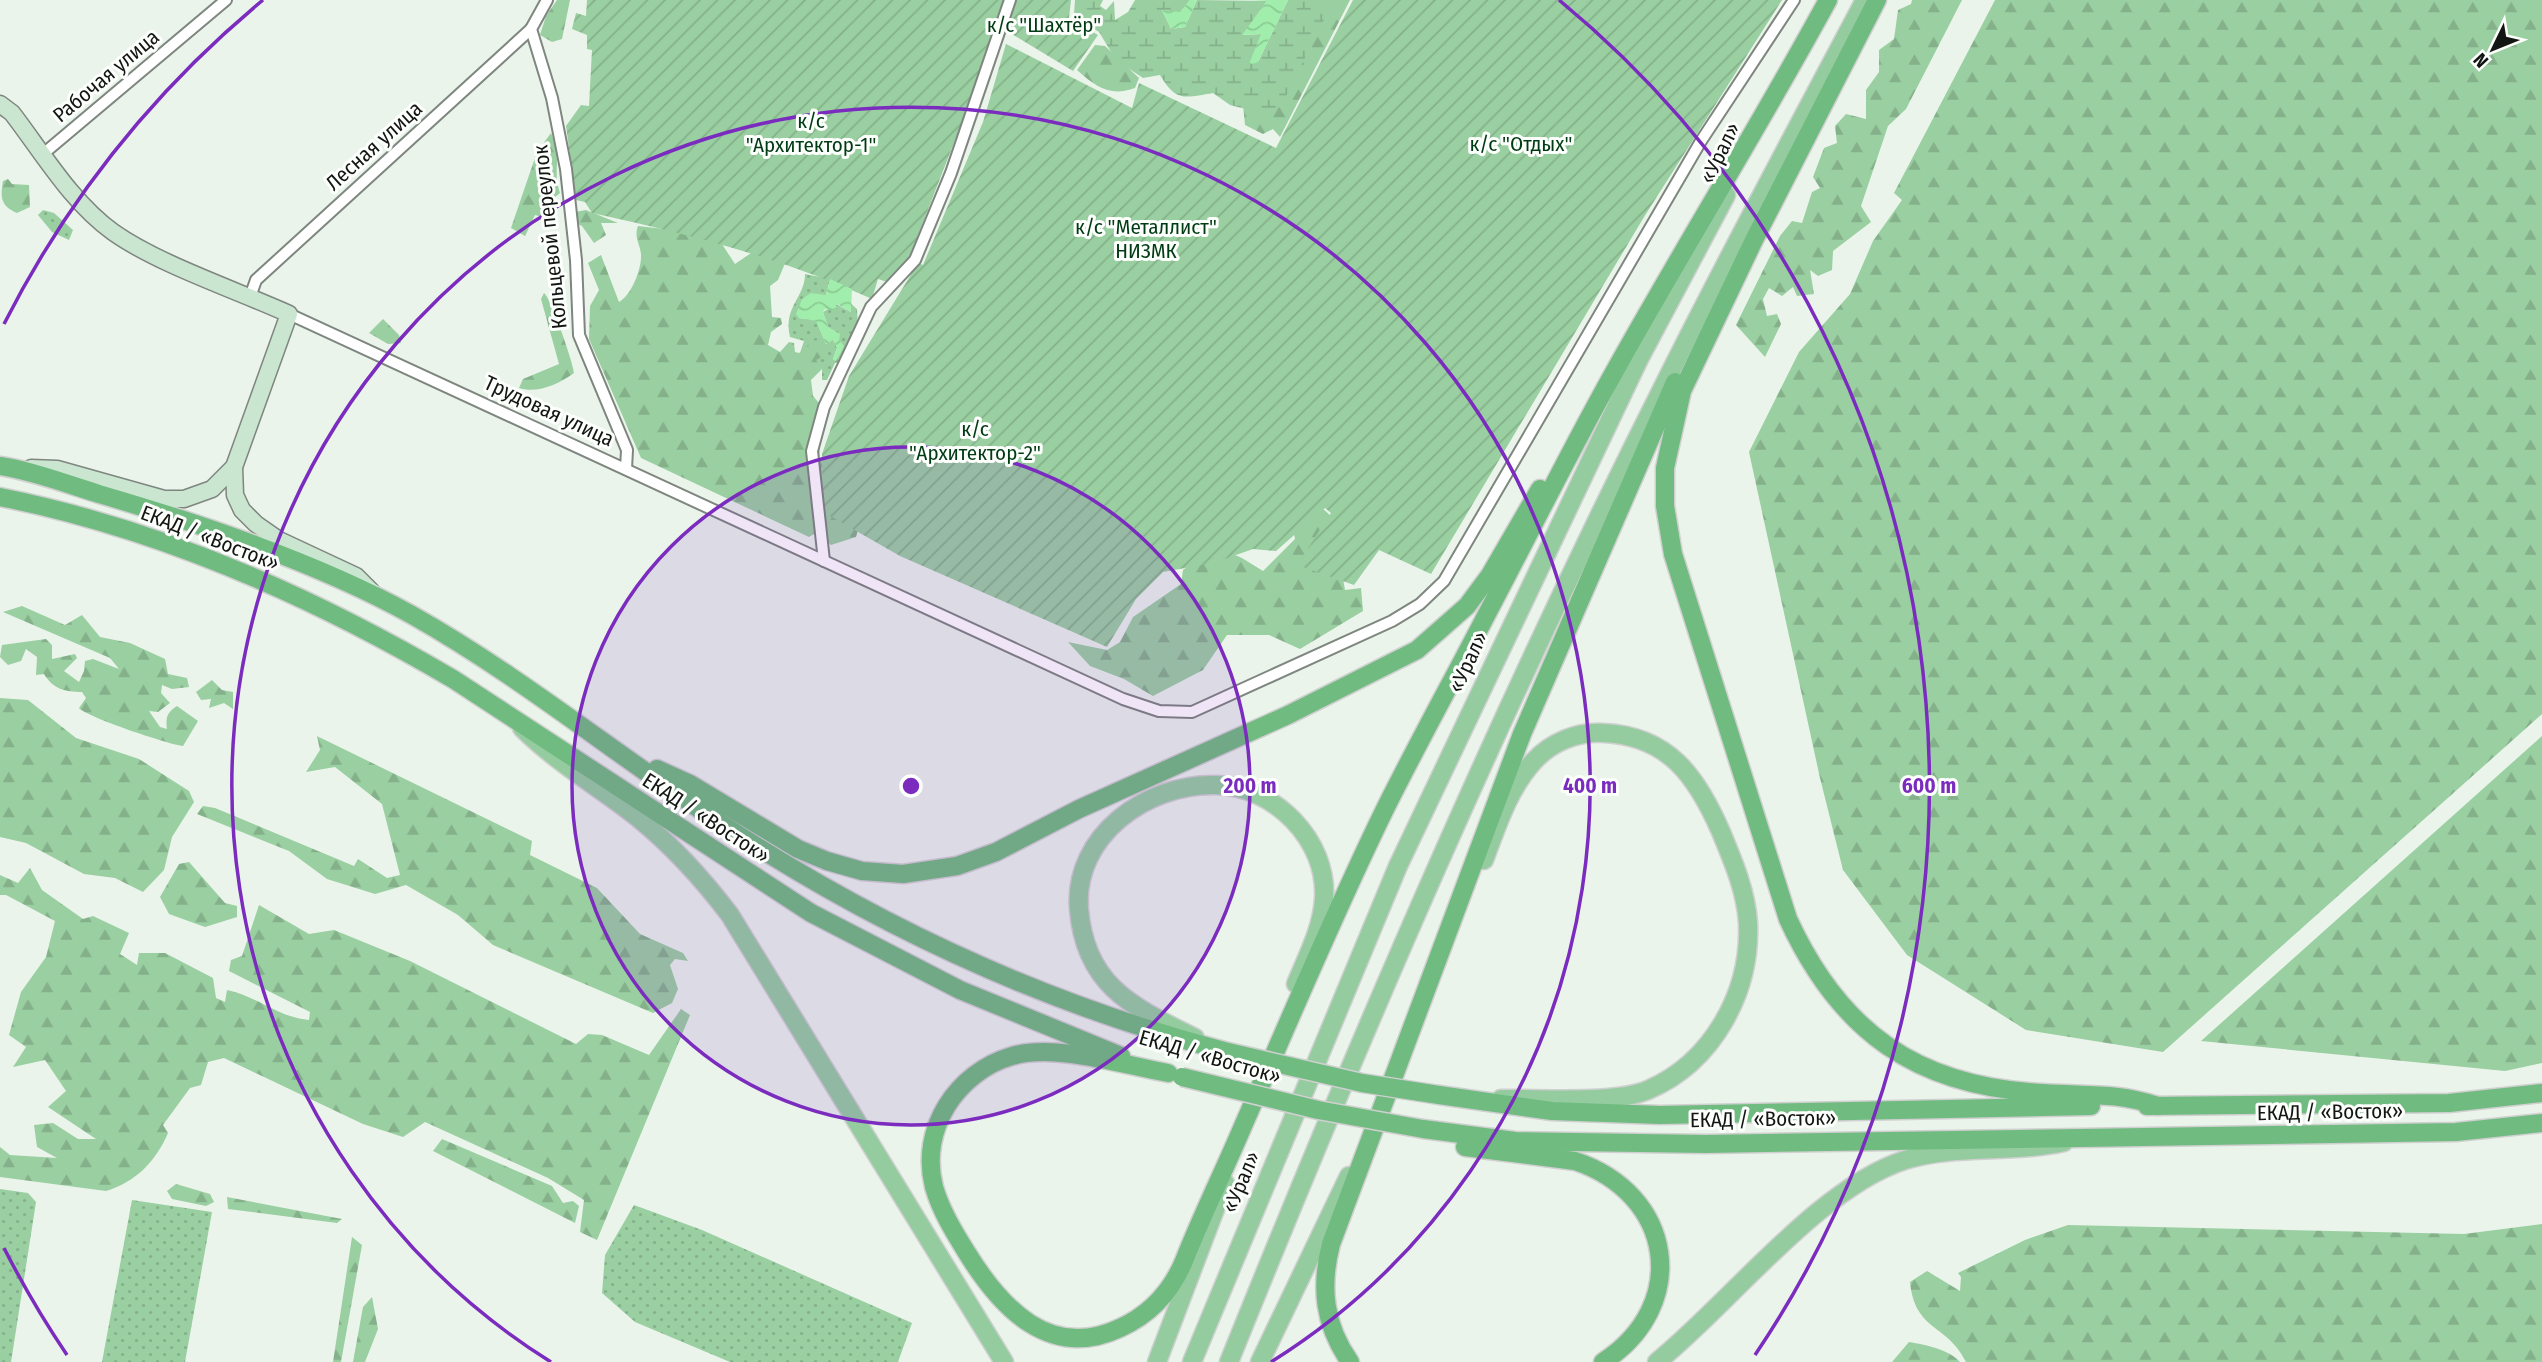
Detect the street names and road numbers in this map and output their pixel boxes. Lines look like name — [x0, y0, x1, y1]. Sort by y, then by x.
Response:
street label: Рабочая улица — [48, 24, 164, 128]
street label: Лесная улица — [320, 96, 428, 196]
street label: «Урал» — [1694, 118, 1746, 188]
street label: Кольцевой переулок — [527, 143, 573, 330]
street label: Трудовая улица — [480, 370, 618, 452]
street label: ЕКАД / «Восток» — [137, 500, 283, 576]
street label: «Урал» — [1443, 627, 1493, 697]
street label: ЕКАД / «Восток» — [638, 767, 774, 869]
street label: ЕКАД / «Восток» — [1136, 1024, 1284, 1090]
street label: ЕКАД / «Восток» — [2257, 1098, 2403, 1126]
street label: ЕКАД / «Восток» — [1690, 1105, 1836, 1133]
street label: «Урал» — [1216, 1147, 1266, 1217]

